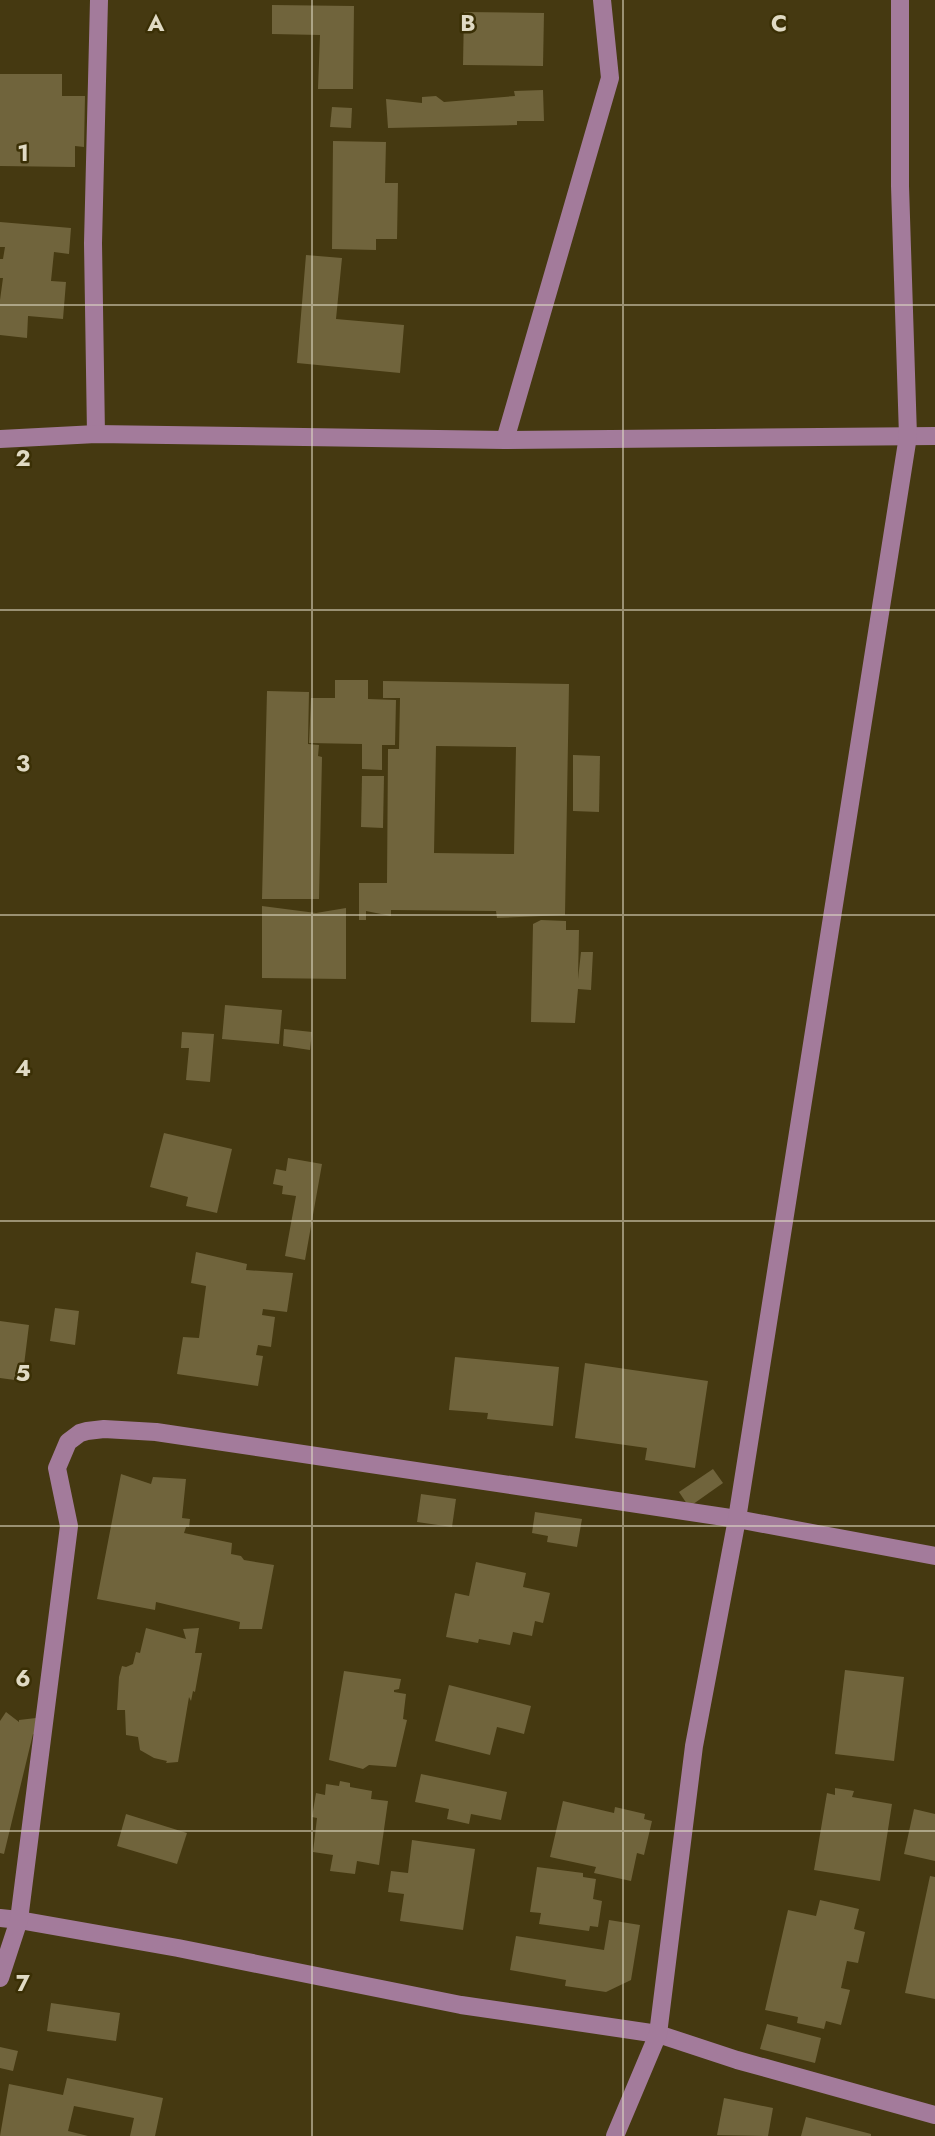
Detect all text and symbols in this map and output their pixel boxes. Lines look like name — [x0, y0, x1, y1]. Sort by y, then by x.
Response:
text: A — [147, 6, 165, 40]
text: B — [460, 6, 476, 40]
text: C — [771, 6, 787, 40]
text: 1 — [17, 136, 29, 170]
text: 2 — [15, 441, 31, 475]
text: 3 — [16, 746, 30, 780]
text: 4 — [15, 1051, 31, 1085]
text: 5 — [16, 1356, 30, 1390]
text: 6 — [15, 1661, 31, 1695]
text: 7 — [16, 1966, 30, 2000]

